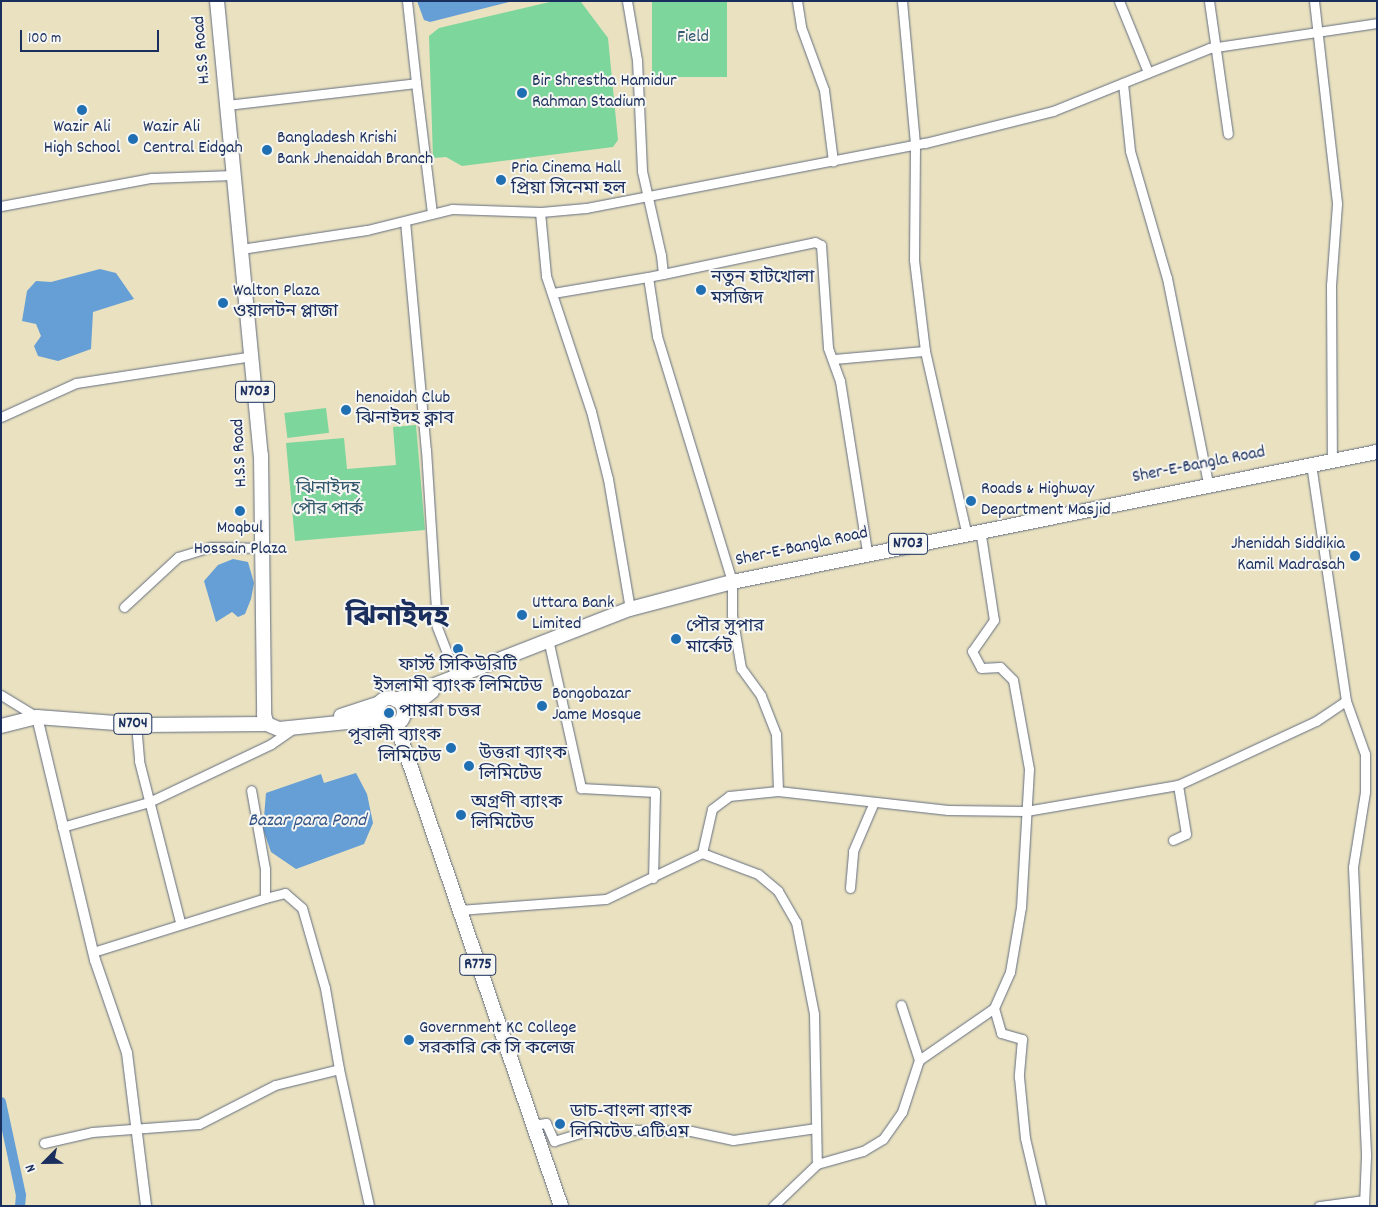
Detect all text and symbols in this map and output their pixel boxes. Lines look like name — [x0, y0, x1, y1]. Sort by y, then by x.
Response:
street label: H.S.S Road — [189, 15, 217, 85]
scale bar — [22, 20, 161, 52]
park label: Field — [677, 27, 709, 49]
text: 100 m — [28, 28, 61, 50]
place label: Bir Shrestha Hamidur Rahman Stadium — [532, 72, 677, 115]
marker: Bir Shrestha Hamidur Rahman Stadium — [516, 87, 528, 99]
marker: Wazir Ali High School — [76, 104, 88, 116]
place label: Wazir Ali High School — [44, 118, 120, 160]
place label: Wazir Ali Central Eidgah — [143, 118, 243, 160]
place label: Bangladesh Krishi Bank Jhenaidah Branch — [277, 129, 433, 172]
marker: Wazir Ali Central Eidgah — [127, 133, 139, 145]
marker: Bangladesh Krishi Bank Jhenaidah Branch — [261, 144, 273, 156]
place label: Pria Cinema Hall প্রিয়া সিনেমা হল — [511, 159, 626, 202]
marker: Pria Cinema Hall প্রিয়া সিনেমা হল — [495, 174, 507, 186]
place label: নতুন হাটখোলা মসজিদ — [711, 269, 814, 312]
place label: Walton Plaza ওয়ালটন প্লাজা — [233, 282, 338, 324]
marker: নতুন হাটখোলা মসজিদ — [695, 284, 707, 296]
marker: Walton Plaza ওয়ালটন প্লাজা — [217, 297, 229, 309]
road number: N703 — [235, 378, 275, 406]
place label: henaidah Club ঝিনাইদহ ক্লাব — [356, 389, 454, 432]
marker: henaidah Club ঝিনাইদহ ক্লাব — [340, 404, 352, 416]
street label: H.S.S Road — [228, 418, 254, 488]
street label: Sher-E-Bangla Road — [1131, 443, 1267, 489]
park label: ঝিনাইদহ পৌর পার্ক — [293, 480, 363, 522]
place label: Roads & Highway Department Masjid — [981, 480, 1111, 522]
marker: Roads & Highway Department Masjid — [965, 495, 977, 507]
marker: Moqbul Hossain Plaza — [234, 505, 246, 517]
place label: Moqbul Hossain Plaza — [194, 519, 286, 562]
street label: Sher-E-Bangla Road — [734, 523, 870, 573]
road number: N703 — [888, 530, 928, 558]
place label: Jhenidah Siddikia Kamil Madrasah — [1231, 535, 1345, 578]
marker: Jhenidah Siddikia Kamil Madrasah — [1349, 550, 1361, 562]
place label: Uttara Bank Limited — [532, 594, 614, 636]
district label: ঝিনাইদহ — [345, 603, 449, 637]
marker: Uttara Bank Limited — [516, 609, 528, 621]
place label: পৌর সুপার মার্কেট — [686, 618, 764, 660]
marker: পৌর সুপার মার্কেট — [670, 633, 682, 645]
marker: ফার্স্ট সিকিউরিটি ইসলামী ব্যাংক লিমিটেড — [452, 643, 464, 655]
place label: ফার্স্ট সিকিউরিটি ইসলামী ব্যাংক লিমিটেড — [374, 657, 542, 700]
place label: Bongobazar Jame Mosque — [552, 685, 641, 728]
marker: Bongobazar Jame Mosque — [536, 700, 548, 712]
place label: পায়রা চত্তর — [399, 702, 481, 724]
marker: পায়রা চত্তর — [383, 707, 395, 719]
road number: N704 — [113, 711, 153, 738]
place label: পূবালী ব্যাংক লিমিটেড — [348, 727, 441, 770]
marker: পূবালী ব্যাংক লিমিটেড — [445, 742, 457, 754]
place label: উত্তরা ব্যাংক লিমিটেড — [479, 745, 567, 788]
marker: উত্তরা ব্যাংক লিমিটেড — [463, 760, 475, 772]
place label: অগ্রণী ব্যাংক লিমিটেড — [471, 794, 562, 836]
marker: অগ্রণী ব্যাংক লিমিটেড — [455, 809, 467, 821]
water label: Bazar para Pond — [248, 811, 366, 833]
road number: R775 — [459, 952, 497, 978]
place label: Government KC College সরকারি কে সি কলেজ — [419, 1019, 576, 1062]
marker: Government KC College সরকারি কে সি কলেজ — [403, 1034, 415, 1046]
place label: ডাচ-বাংলা ব্যাংক লিমিটেড এটিএম — [570, 1103, 692, 1146]
marker: ডাচ-বাংলা ব্যাংক লিমিটেড এটিএম — [554, 1118, 566, 1130]
north arrow — [20, 1137, 70, 1187]
text: N — [21, 1161, 42, 1175]

